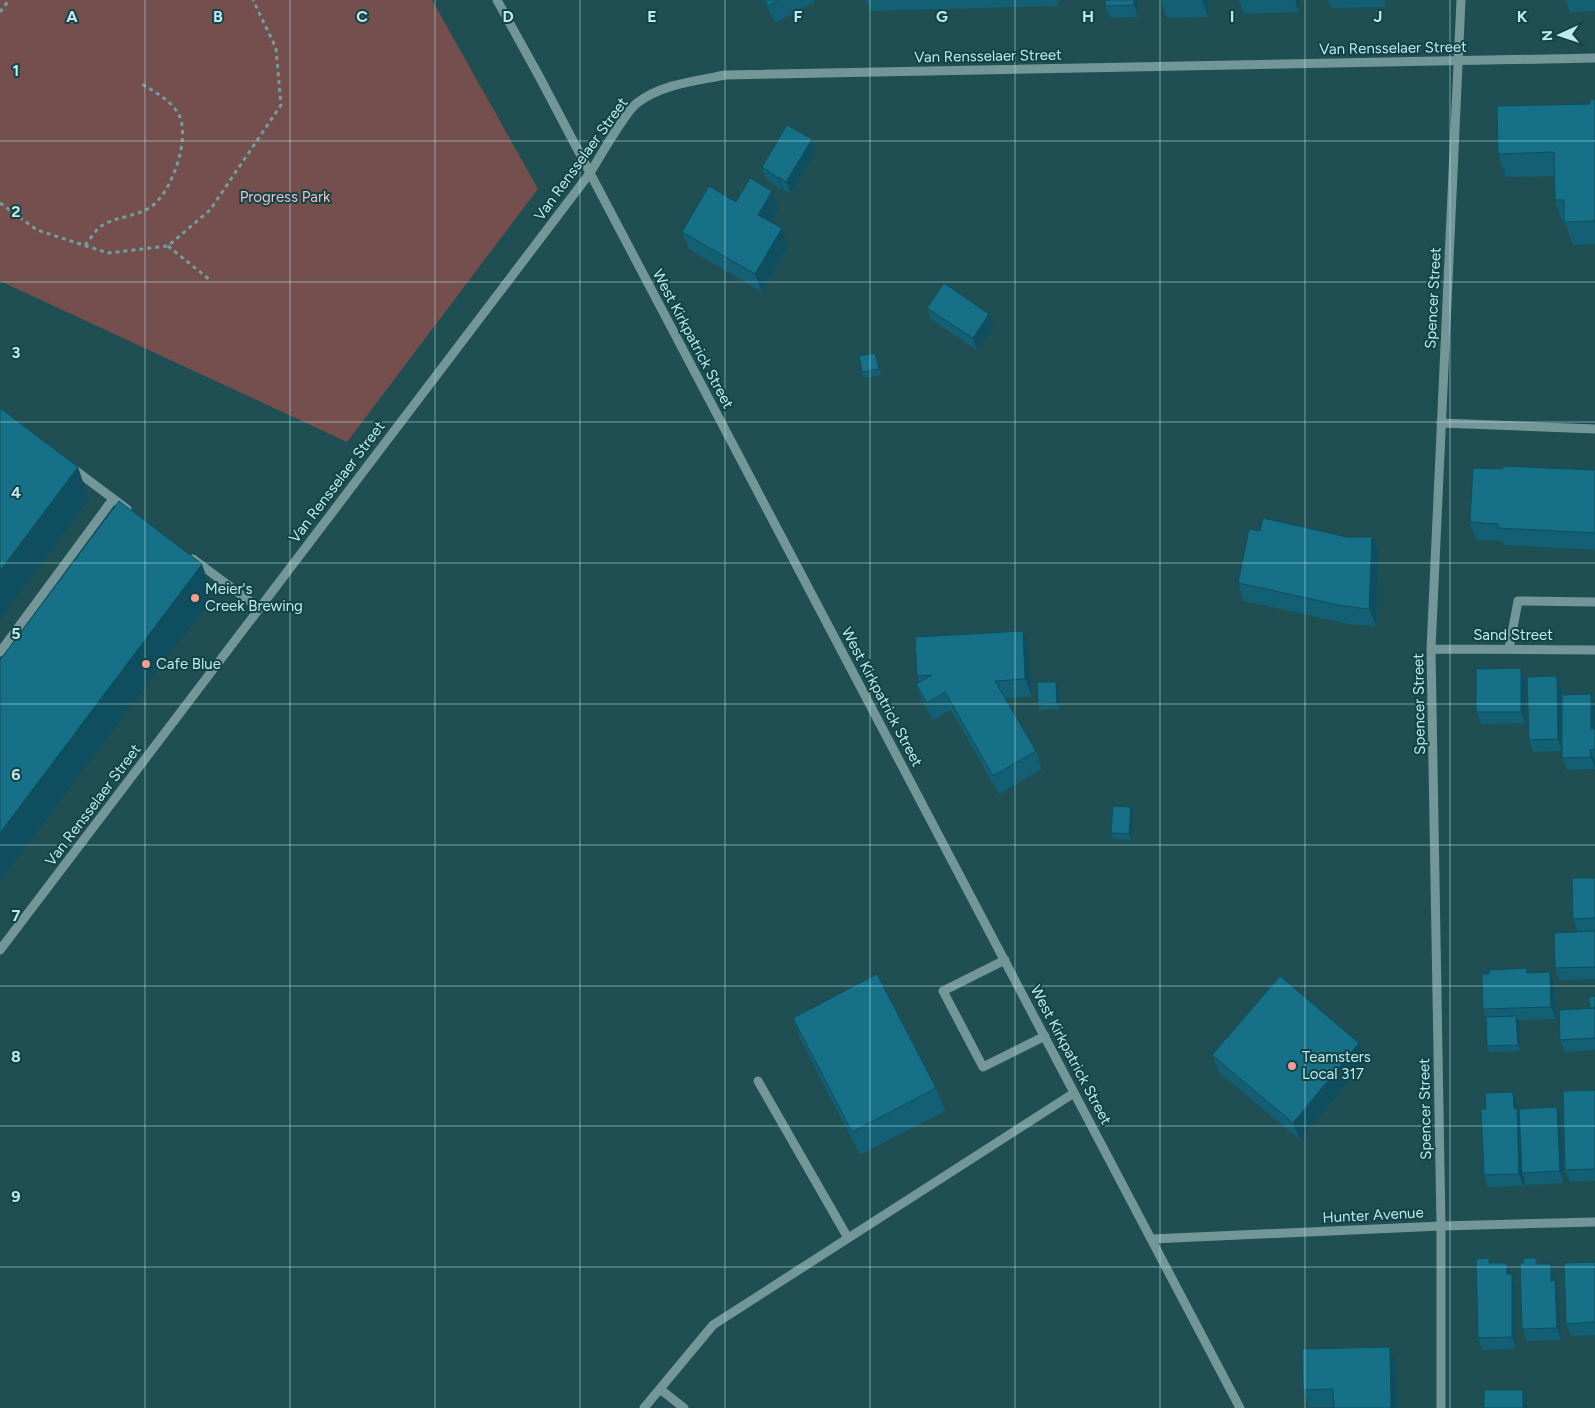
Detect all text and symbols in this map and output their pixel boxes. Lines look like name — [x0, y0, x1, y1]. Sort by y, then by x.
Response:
text: A — [66, 7, 78, 26]
text: B — [213, 7, 223, 26]
text: C — [356, 7, 368, 26]
text: D — [502, 7, 514, 26]
text: E — [647, 7, 657, 26]
text: F — [794, 7, 803, 26]
text: G — [936, 7, 948, 26]
text: H — [1082, 7, 1094, 26]
text: I — [1230, 7, 1234, 26]
text: J — [1374, 7, 1382, 26]
text: K — [1517, 7, 1528, 26]
north arrow — [1535, 10, 1585, 60]
text: N — [1539, 30, 1556, 42]
street label: Van Rensselaer Street — [1319, 38, 1467, 58]
street label: Van Rensselaer Street — [914, 46, 1062, 66]
text: 1 — [13, 61, 19, 80]
street label: Van Rensselaer Street — [530, 94, 632, 224]
park label: Progress Park — [240, 188, 331, 206]
text: 2 — [11, 202, 21, 221]
street label: Spencer Street — [1421, 246, 1445, 349]
street label: West Kirkpatrick Street — [649, 266, 738, 412]
text: 3 — [12, 343, 21, 362]
street label: Van Rensselaer Street — [285, 417, 389, 546]
text: 4 — [11, 483, 21, 502]
place label: Meier's Creek Brewing — [205, 580, 303, 615]
marker: Meier's Creek Brewing — [189, 592, 201, 604]
text: 5 — [11, 624, 21, 643]
street label: West Kirkpatrick Street — [838, 624, 927, 770]
street label: Sand Street — [1473, 626, 1553, 644]
street label: Spencer Street — [1409, 653, 1429, 755]
place label: Cafe Blue — [156, 655, 221, 673]
marker: Cafe Blue — [140, 658, 152, 670]
street label: Van Rensselaer Street — [41, 740, 145, 869]
text: 6 — [11, 765, 21, 784]
text: 7 — [12, 906, 21, 925]
street label: West Kirkpatrick Street — [1027, 982, 1116, 1128]
text: 8 — [11, 1047, 21, 1066]
place label: Teamsters Local 317 — [1302, 1048, 1371, 1083]
street label: Spencer Street — [1415, 1058, 1435, 1160]
marker: Teamsters Local 317 — [1286, 1060, 1298, 1072]
text: 9 — [11, 1187, 21, 1206]
street label: Hunter Avenue — [1322, 1203, 1424, 1227]

